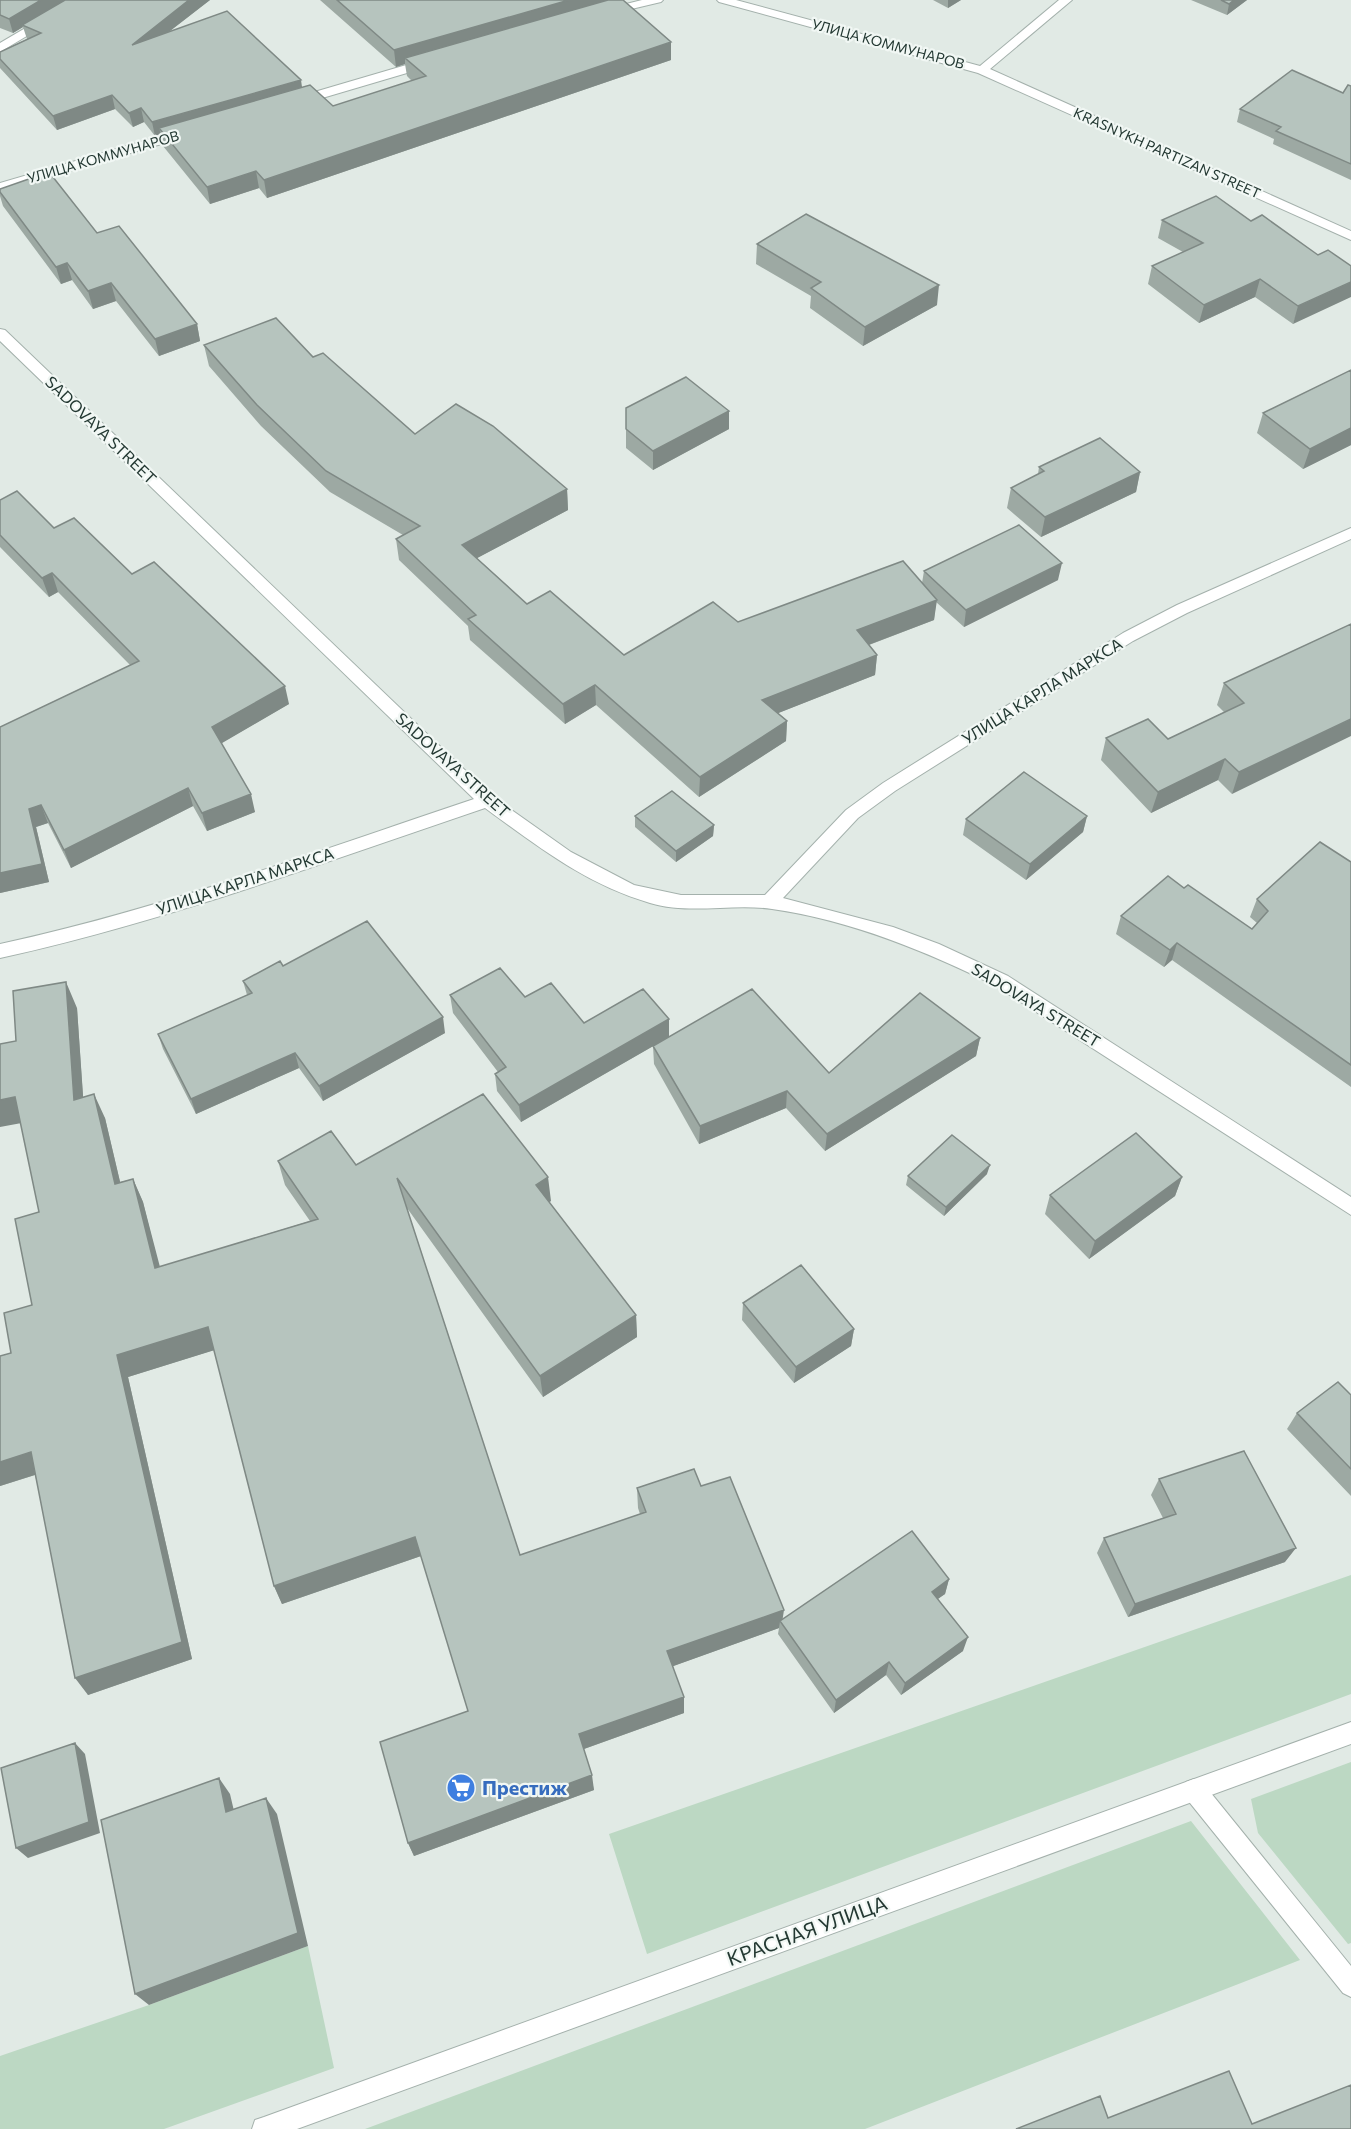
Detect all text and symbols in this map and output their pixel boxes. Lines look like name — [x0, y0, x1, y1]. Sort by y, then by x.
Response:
street label: УЛИЦА КОММУНАРОВ — [810, 15, 966, 72]
street label: KRASNYKH PARTIZAN STREET — [1071, 104, 1263, 202]
street label: УЛИЦА КОММУНАРОВ — [25, 127, 181, 186]
street label: SADOVAYA STREET — [42, 372, 161, 488]
street label: УЛИЦА КАРЛА МАРКСА — [958, 633, 1125, 748]
street label: SADOVAYA STREET — [392, 708, 514, 821]
street label: УЛИЦА КАРЛА МАРКСА — [154, 843, 336, 918]
street label: SADOVAYA STREET — [968, 959, 1104, 1051]
supermarket icon: Престиж — [445, 1772, 477, 1804]
place label: Престиж — [482, 1775, 567, 1799]
street label: КРАСНАЯ УЛИЦА — [723, 1890, 890, 1970]

